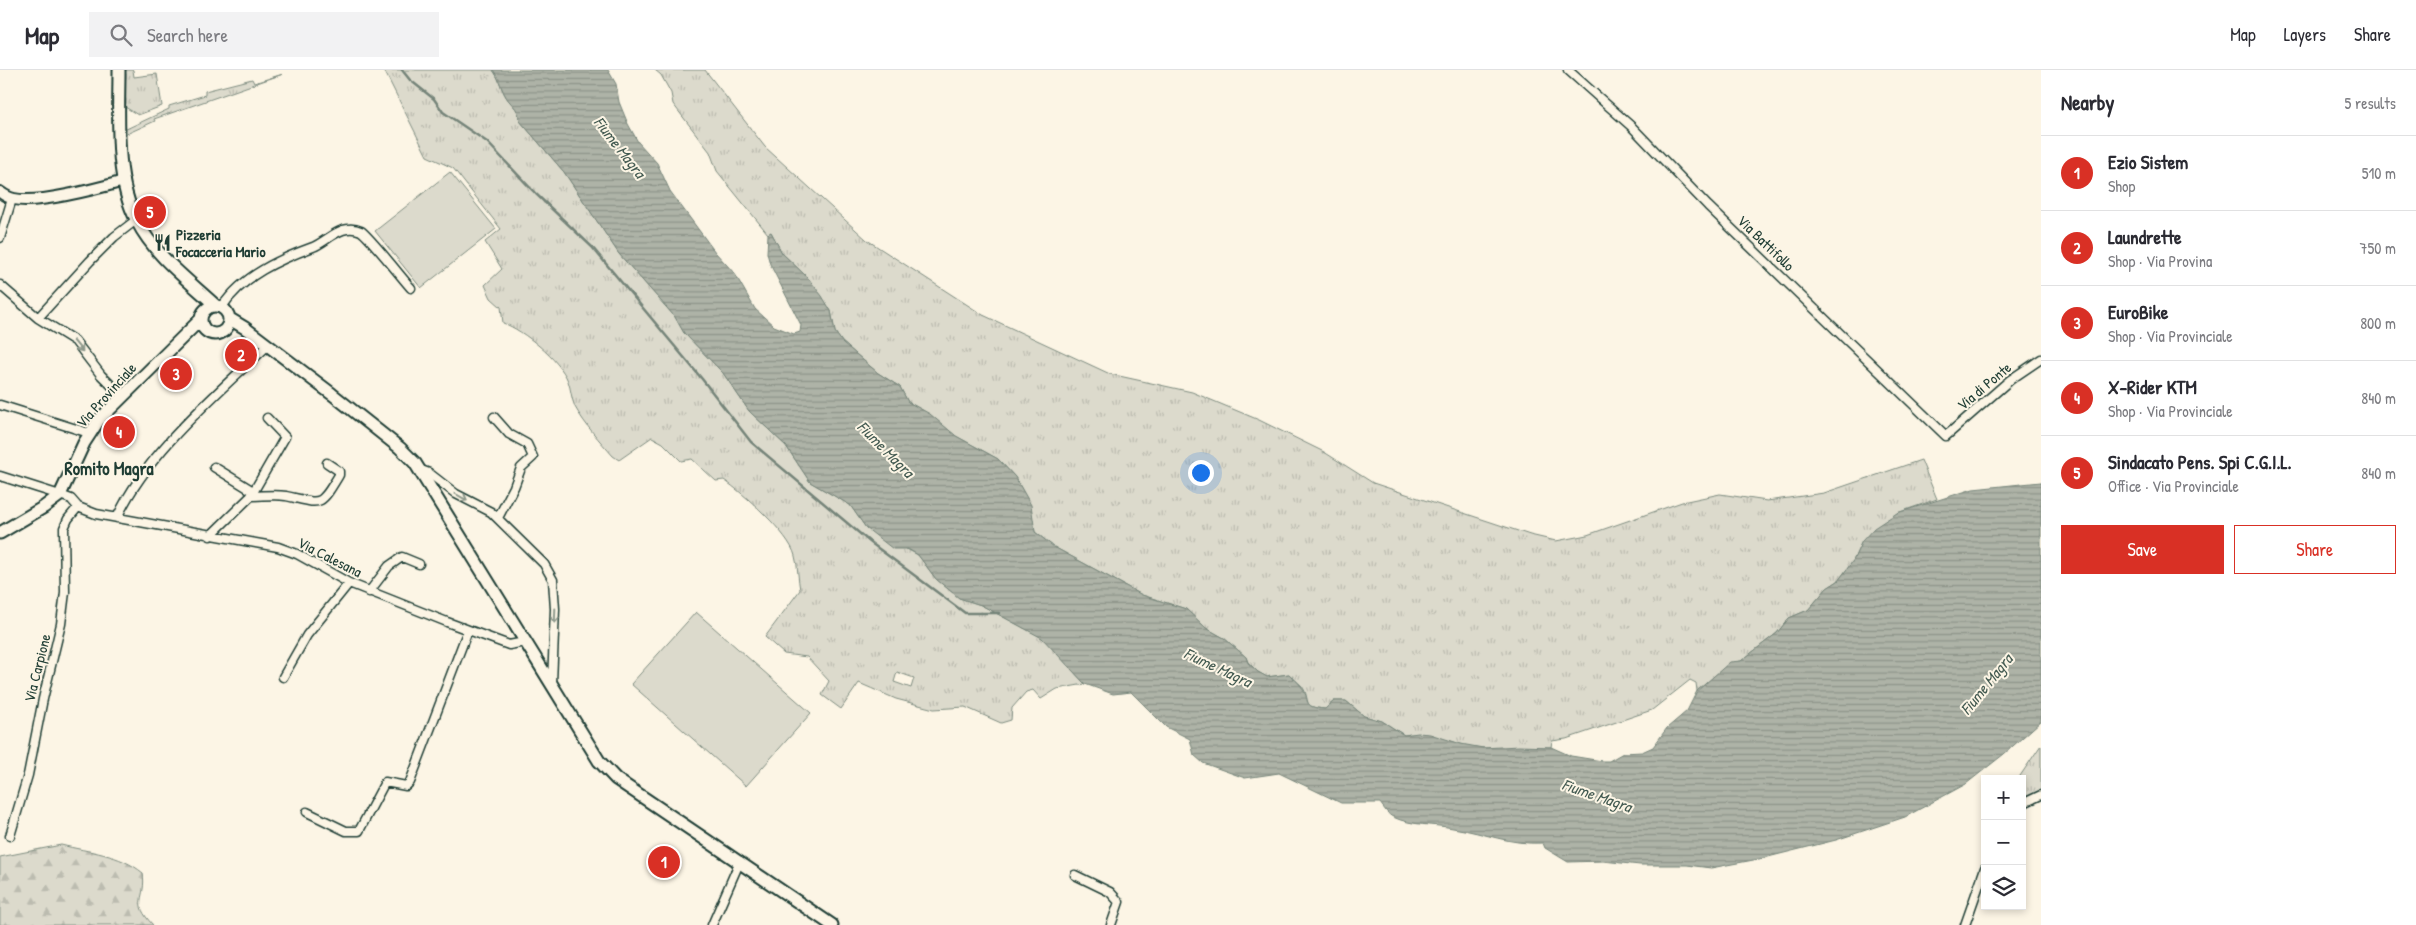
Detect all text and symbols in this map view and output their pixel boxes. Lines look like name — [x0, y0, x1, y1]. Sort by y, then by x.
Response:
search box — [89, 12, 439, 57]
text: Map — [25, 19, 59, 51]
icon: search — [107, 21, 135, 49]
text: Search here — [147, 22, 228, 48]
text: Map — [2230, 22, 2256, 47]
text: Layers — [2284, 22, 2326, 47]
text: Share — [2354, 22, 2391, 47]
text: Nearby — [2061, 88, 2114, 117]
text: 5 results — [2345, 92, 2396, 114]
water label: Fiume Magra — [589, 112, 652, 184]
text: Ezio Sistem — [2108, 149, 2188, 175]
text: 1 — [2074, 162, 2080, 184]
text: 510 m — [2362, 162, 2396, 184]
text: Shop — [2108, 175, 2135, 197]
pin: 5 — [134, 193, 166, 231]
street label: Via Battifollo — [1733, 210, 1799, 276]
place label: Pizzeria Focacceria Mario — [175, 224, 265, 262]
text: Laundrette — [2108, 224, 2182, 250]
restaurant icon: Pizzeria Focacceria Mario — [152, 233, 172, 253]
text: 2 — [2073, 237, 2081, 259]
text: 750 m — [2360, 237, 2396, 259]
text: Shop · Via Provina — [2108, 250, 2212, 272]
text: EuroBike — [2108, 299, 2168, 325]
text: 3 — [2073, 312, 2081, 334]
text: 800 m — [2360, 312, 2396, 334]
text: Shop · Via Provinciale — [2108, 325, 2233, 347]
pin: 2 — [225, 336, 257, 374]
one-way arrow — [73, 339, 84, 352]
pin: 3 — [160, 355, 192, 393]
street label: Via di Ponte — [1952, 357, 2016, 415]
street label: Via Provinciale — [71, 358, 141, 432]
text: X-Rider KTM — [2108, 374, 2197, 400]
text: 4 — [2074, 387, 2080, 409]
text: 840 m — [2361, 387, 2396, 409]
text: Shop · Via Provinciale — [2108, 400, 2233, 422]
pin: 4 — [103, 413, 135, 451]
water label: Fiume Magra — [853, 416, 921, 484]
text: Sindacato Pens. Spi C.G.I.L. — [2108, 449, 2292, 475]
district label: Romito Magra — [64, 456, 154, 482]
your location — [1188, 460, 1214, 486]
text: 5 — [2074, 462, 2080, 484]
text: 840 m — [2361, 462, 2396, 484]
text: Office · Via Provinciale — [2108, 475, 2239, 497]
one-way arrow — [454, 492, 468, 502]
button: Save — [2061, 525, 2224, 574]
button: Share — [2234, 525, 2396, 574]
street label: Via Calesana — [294, 532, 366, 582]
one-way arrow — [550, 608, 560, 624]
street label: Via Carpione — [18, 632, 56, 704]
water label: Fiume Magra — [1181, 642, 1257, 693]
water label: Fiume Magra — [1955, 648, 2018, 719]
water label: Fiume Magra — [1559, 773, 1636, 818]
map controls — [1981, 775, 2026, 910]
button: + — [1981, 775, 2026, 820]
button: − — [1981, 820, 2026, 865]
pin: 1 — [648, 843, 680, 881]
button: layers — [1981, 865, 2026, 910]

